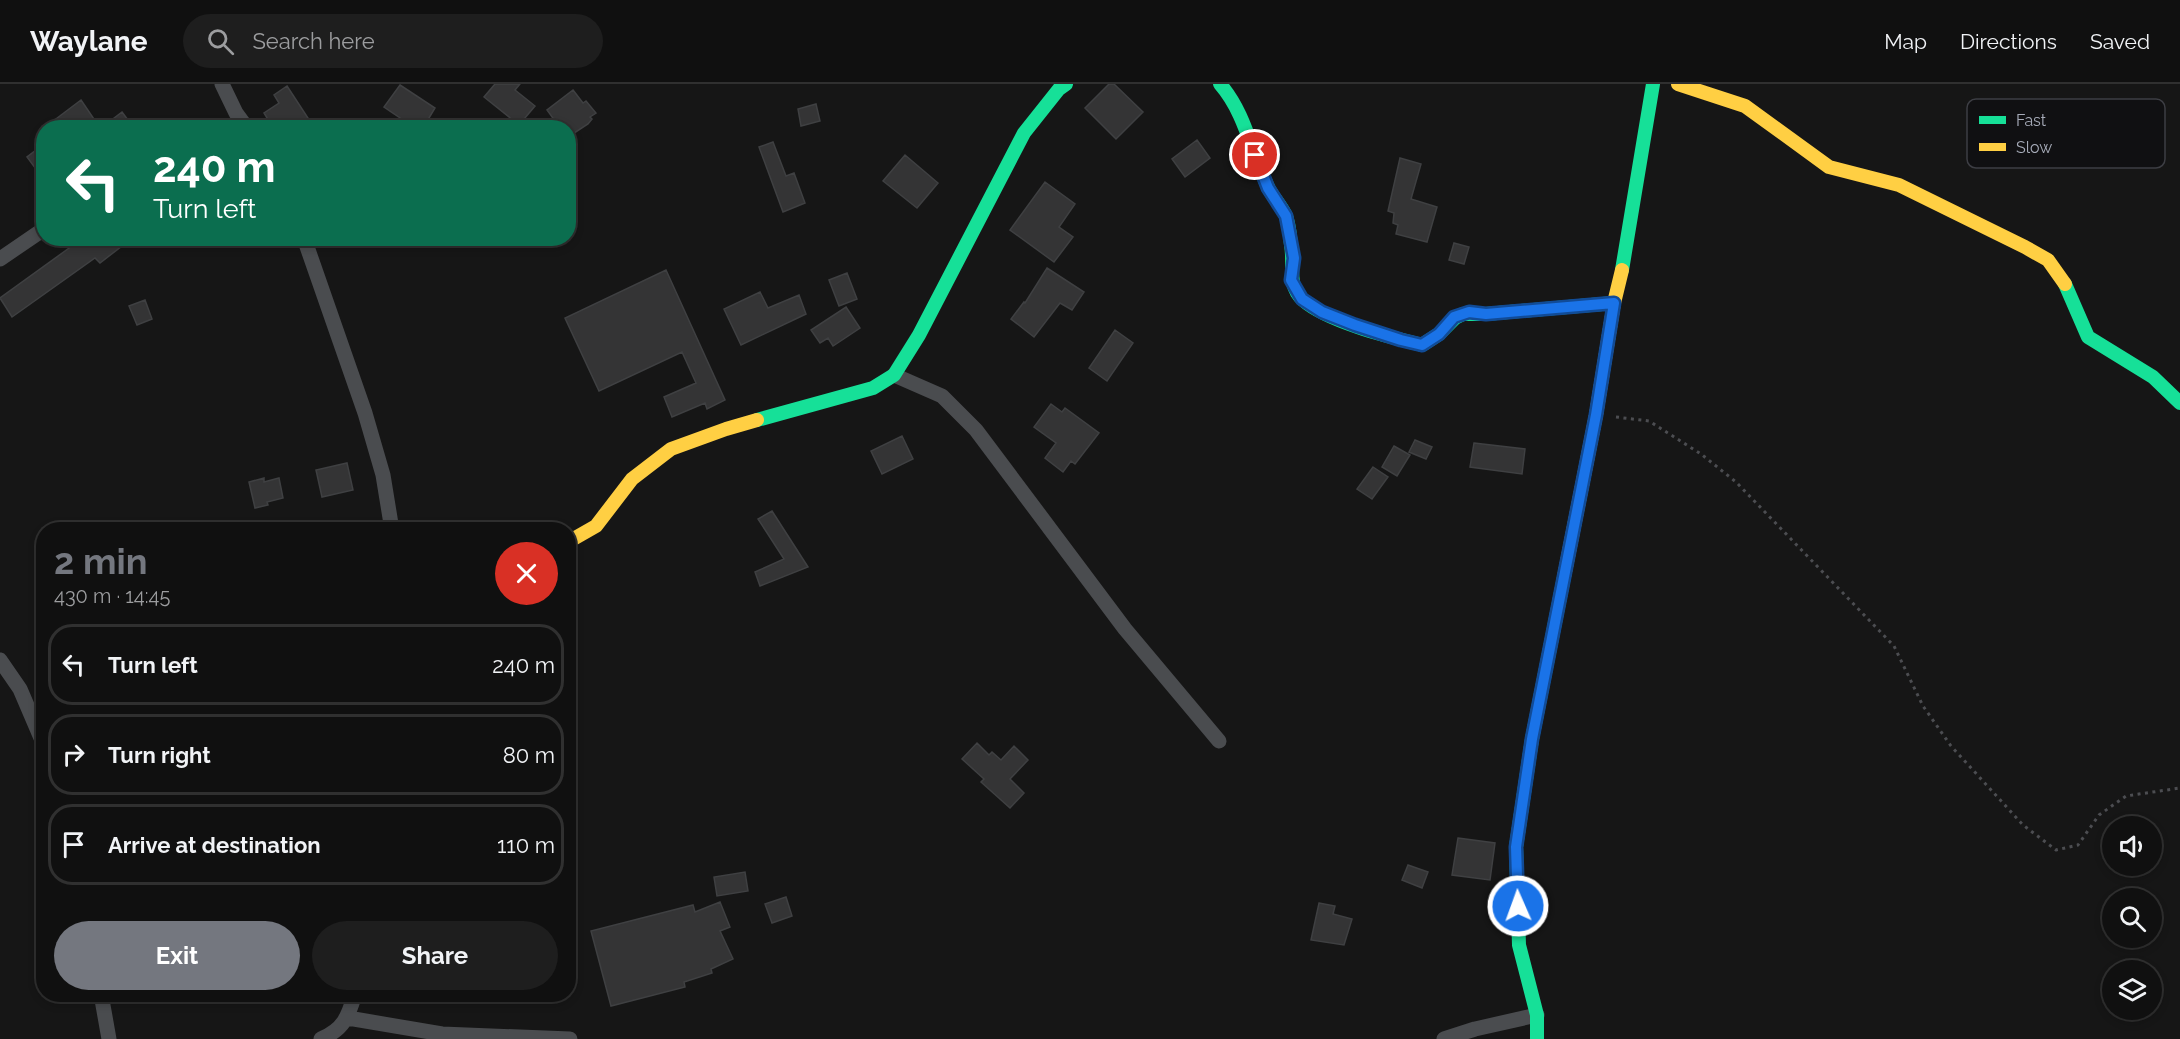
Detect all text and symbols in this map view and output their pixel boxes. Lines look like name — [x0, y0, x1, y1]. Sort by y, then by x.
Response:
search box — [183, 14, 603, 68]
text: Waylane — [30, 25, 147, 58]
icon: search — [204, 25, 237, 58]
text: Search here — [252, 28, 375, 54]
text: Map — [1884, 29, 1927, 54]
text: Directions — [1960, 29, 2057, 54]
text: Saved — [2090, 29, 2150, 54]
legend — [1967, 99, 2165, 168]
text: Fast — [2016, 111, 2047, 130]
pin — [1229, 129, 1280, 180]
icon: arrive — [1238, 138, 1271, 171]
text: Slow — [2016, 138, 2052, 157]
text: 240 m — [153, 143, 276, 192]
icon: left — [54, 144, 132, 222]
text: Turn left — [153, 193, 256, 224]
text: 2 min — [54, 540, 147, 582]
button: close — [495, 542, 558, 605]
text: 430 m · 14:45 — [54, 584, 170, 608]
icon: left — [57, 648, 90, 681]
text: Turn left — [108, 652, 198, 678]
text: 240 m — [492, 652, 555, 678]
icon: right — [57, 738, 90, 771]
text: Turn right — [108, 742, 211, 768]
text: 80 m — [503, 742, 555, 768]
map controls — [2102, 816, 2162, 1020]
button: sound — [2102, 816, 2162, 876]
icon: arrive — [57, 828, 90, 861]
text: Arrive at destination — [108, 832, 321, 858]
text: 110 m — [497, 832, 555, 858]
position arrow — [1486, 874, 1550, 938]
button: search — [2102, 888, 2162, 948]
button: Exit — [54, 921, 300, 990]
button: Share — [312, 921, 558, 990]
button: layers — [2102, 960, 2162, 1020]

